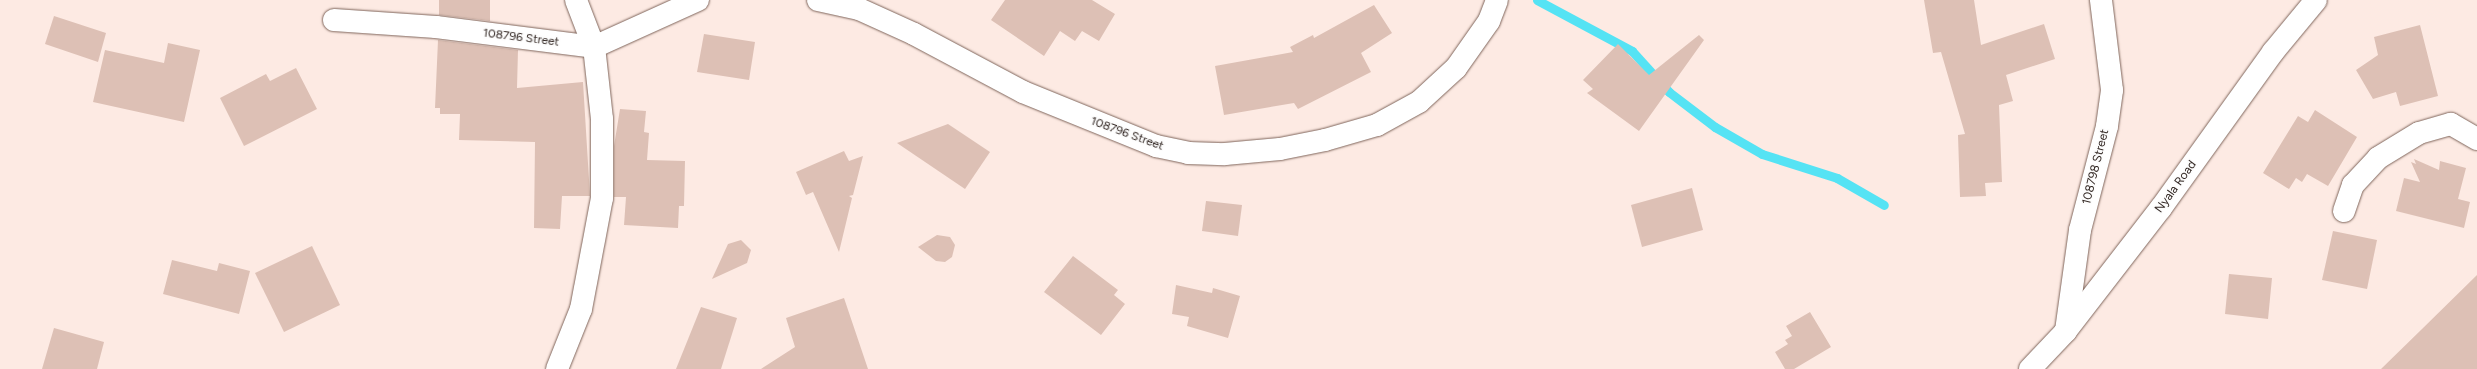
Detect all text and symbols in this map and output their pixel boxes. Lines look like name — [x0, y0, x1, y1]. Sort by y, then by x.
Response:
street label: 108796 Street — [482, 26, 560, 50]
street label: 108796 Street — [1089, 114, 1165, 154]
street label: 108798 Street — [2080, 128, 2112, 206]
street label: Nyala Road — [2152, 158, 2200, 216]

